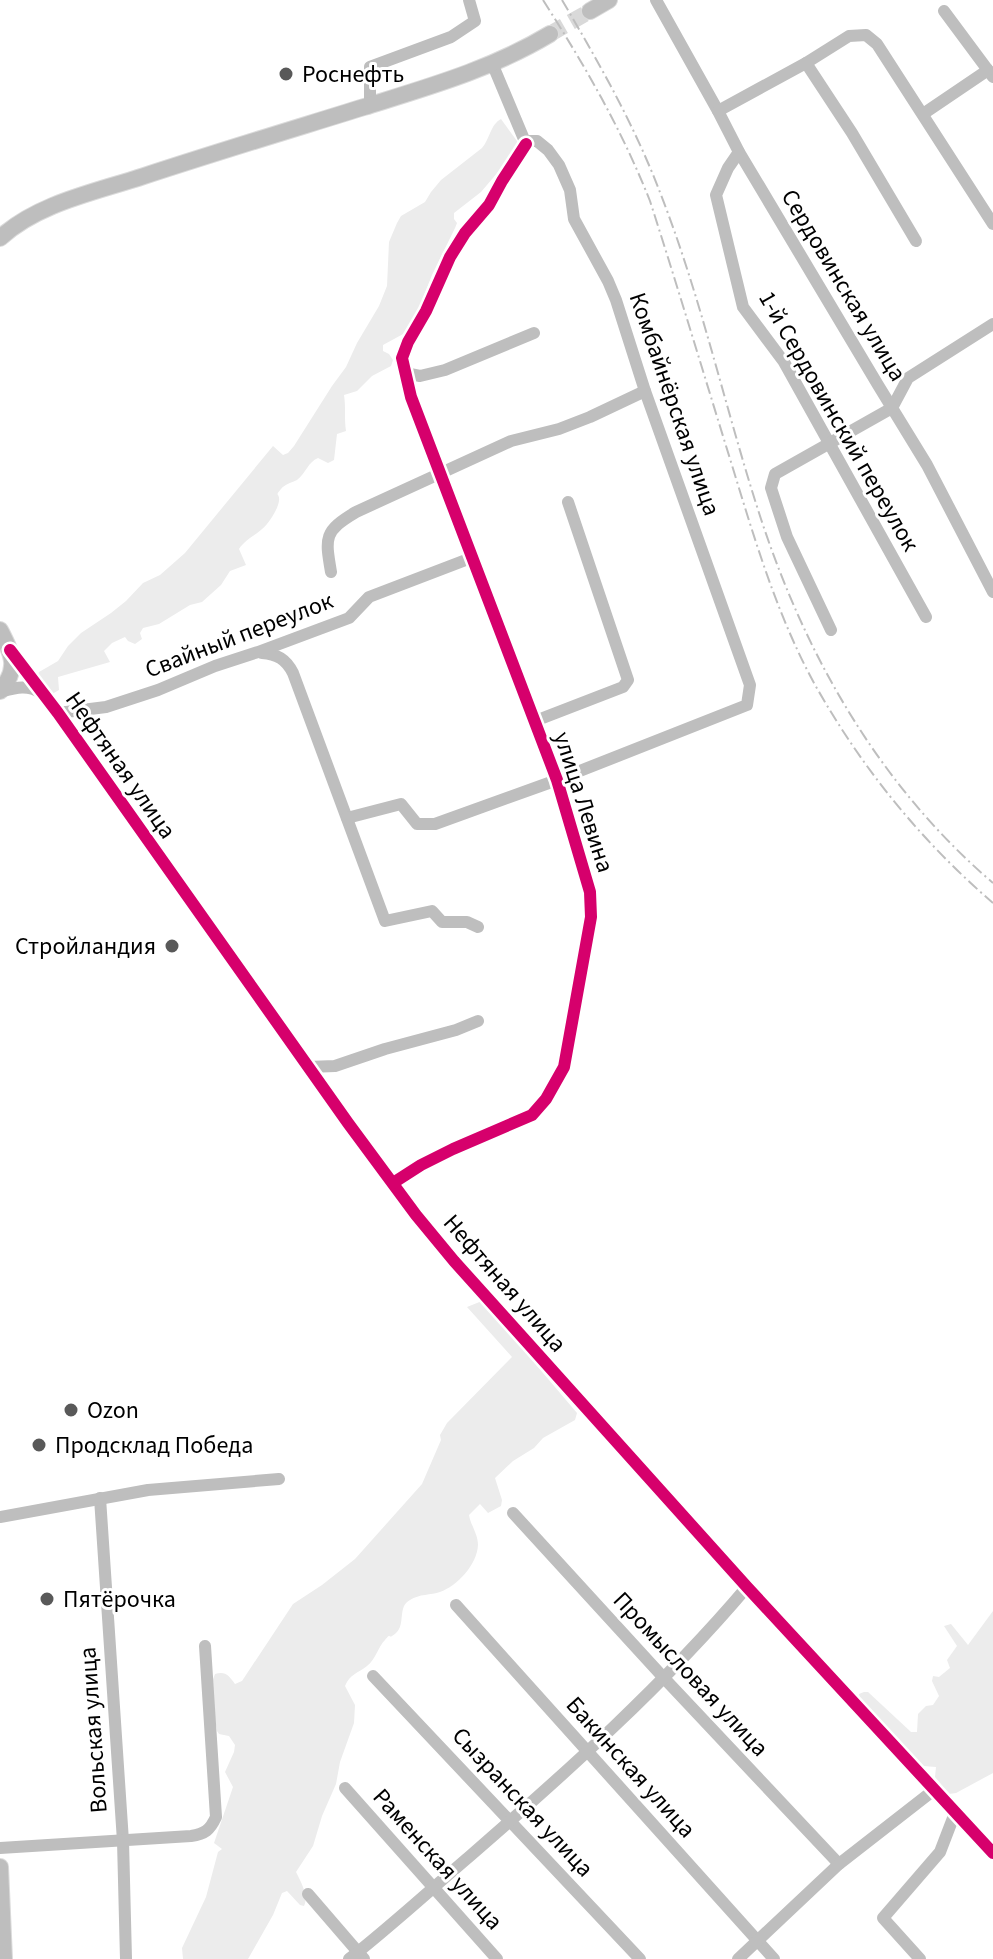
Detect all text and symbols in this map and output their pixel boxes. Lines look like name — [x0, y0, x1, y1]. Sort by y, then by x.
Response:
place label: Роснефть — [302, 57, 404, 92]
marker: Роснефть — [277, 65, 295, 83]
street label: Сердовинская улица — [772, 182, 915, 388]
street label: 1-й Сердовинский переулок — [749, 284, 928, 558]
street label: Комбайнёрская улица — [620, 288, 729, 520]
street label: Свайный переулок — [140, 583, 338, 687]
street label: Нефтяная улица — [57, 684, 185, 846]
street label: улица Левина — [544, 727, 623, 877]
place label: Стройландия — [15, 929, 156, 964]
marker: Стройландия — [163, 937, 181, 955]
street label: Нефтяная улица — [435, 1207, 575, 1360]
place label: Ozon — [87, 1393, 139, 1428]
marker: Ozon — [62, 1401, 80, 1419]
place label: Продсклад Победа — [55, 1428, 253, 1463]
marker: Продсклад Победа — [30, 1436, 48, 1454]
place label: Пятёрочка — [63, 1582, 176, 1617]
street label: Промысловая улица — [605, 1584, 777, 1765]
marker: Пятёрочка — [38, 1590, 56, 1608]
street label: Вольская улица — [70, 1646, 117, 1814]
street label: Бакинская улица — [558, 1689, 704, 1846]
street label: Сызранская улица — [444, 1719, 602, 1885]
street label: Раменская улица — [364, 1781, 511, 1938]

